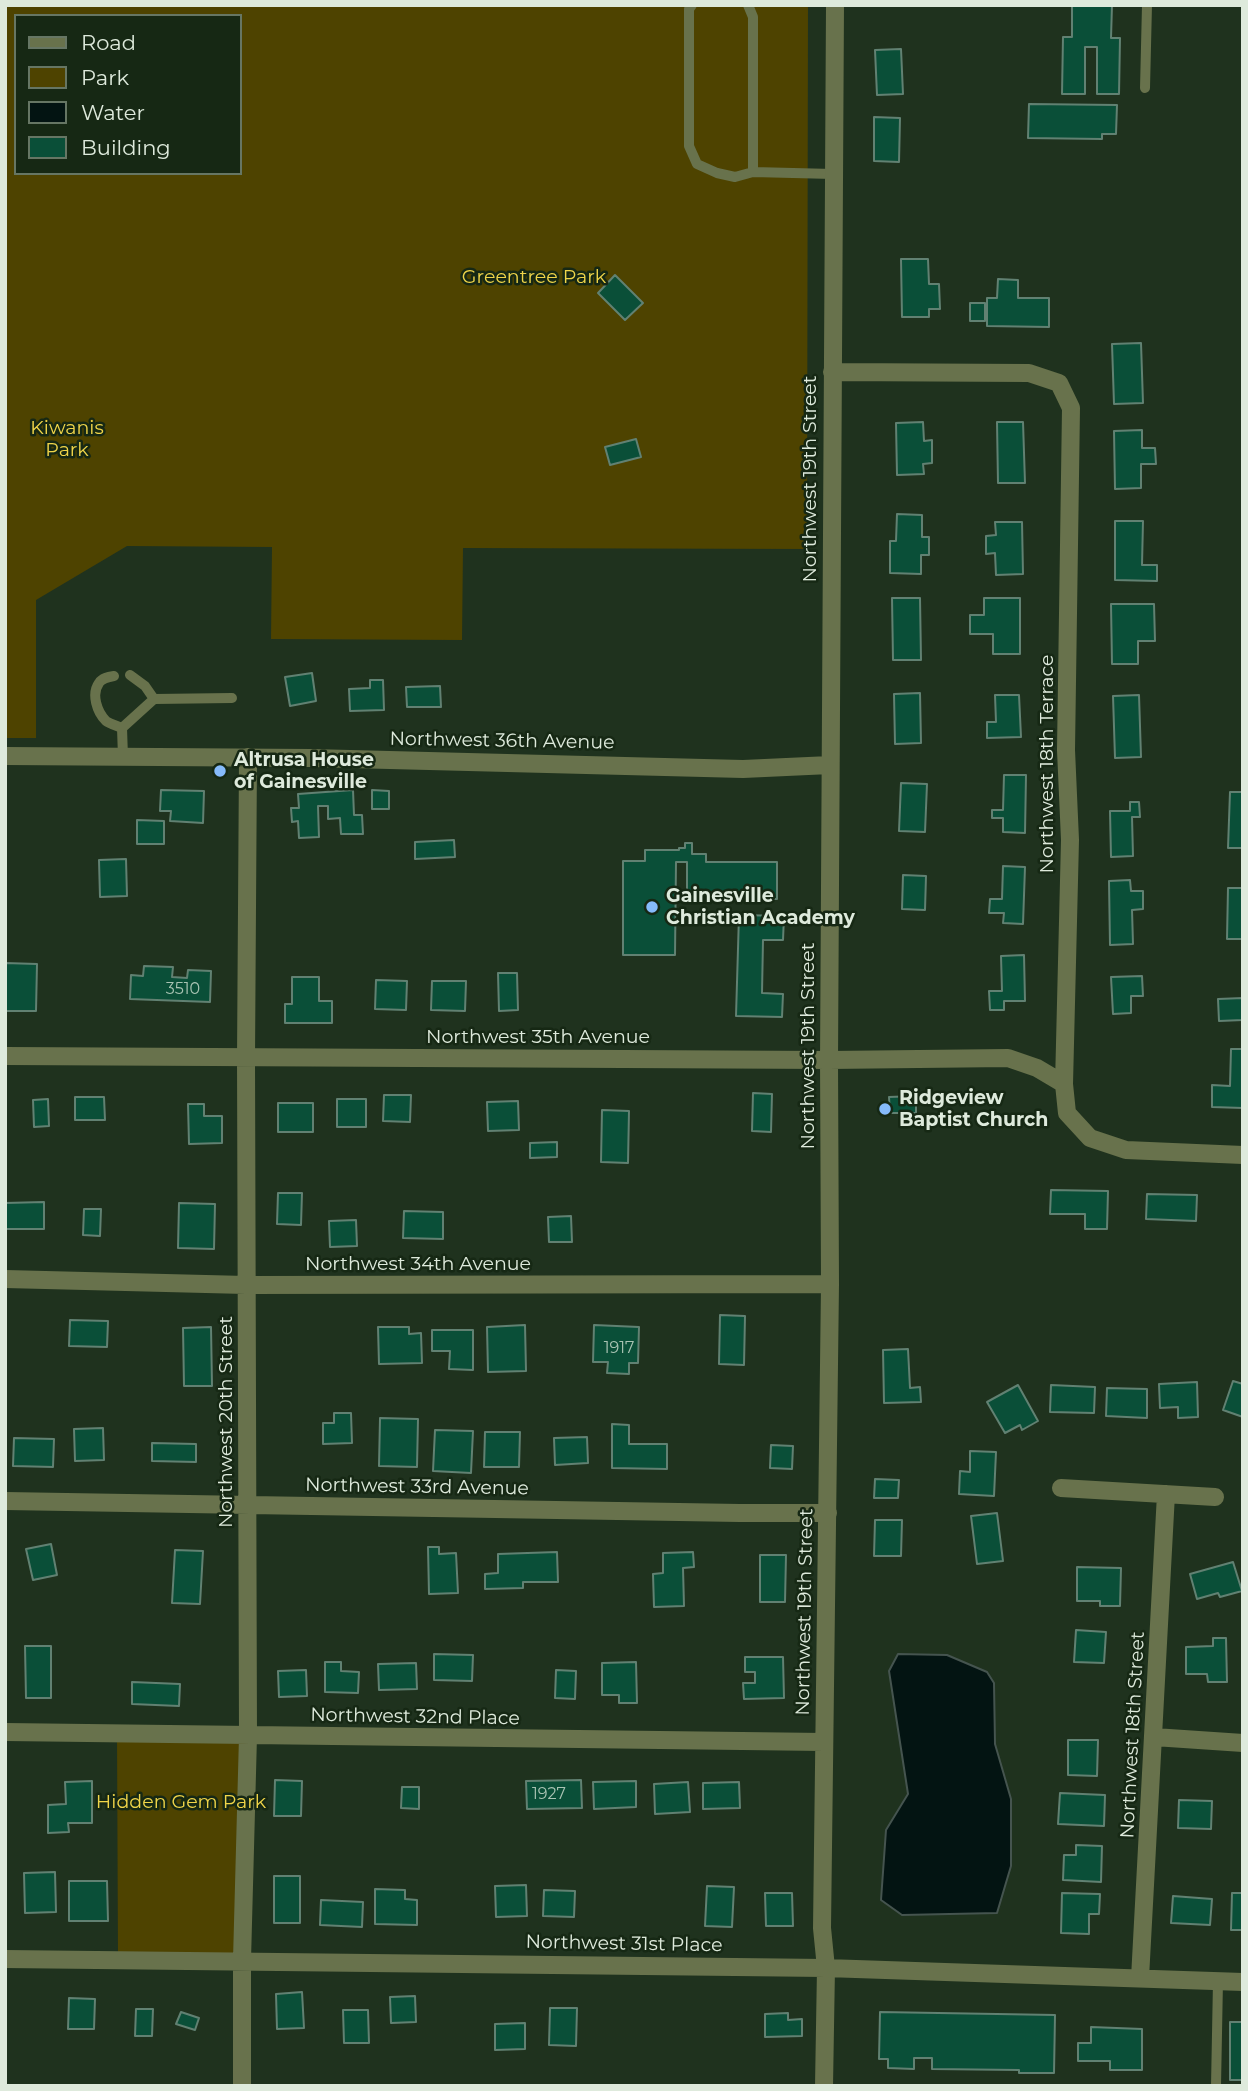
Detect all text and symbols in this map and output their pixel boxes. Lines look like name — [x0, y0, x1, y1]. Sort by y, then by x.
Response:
legend — [14, 14, 242, 175]
text: Road — [81, 30, 136, 55]
text: Park — [81, 65, 129, 90]
text: Water — [81, 100, 145, 125]
text: Building — [81, 135, 171, 160]
park label: Greentree Park — [462, 266, 606, 288]
street label: Northwest 19th Street — [799, 375, 821, 583]
park label: Kiwanis Park — [30, 417, 104, 461]
street label: Northwest 18th Terrace — [1036, 655, 1058, 873]
street label: Northwest 36th Avenue — [389, 728, 615, 754]
place label: Altrusa House of Gainesville — [234, 749, 374, 793]
marker: Altrusa House of Gainesville — [212, 763, 228, 779]
place label: Gainesville Christian Academy — [666, 885, 855, 929]
marker: Gainesville Christian Academy — [644, 899, 660, 915]
street label: Northwest 19th Street — [797, 942, 819, 1150]
house number: 3510 — [166, 979, 200, 999]
street label: Northwest 35th Avenue — [426, 1026, 650, 1048]
place label: Ridgeview Baptist Church — [899, 1087, 1048, 1131]
marker: Ridgeview Baptist Church — [877, 1101, 893, 1117]
street label: Northwest 34th Avenue — [305, 1253, 531, 1275]
street label: Northwest 20th Street — [215, 1316, 237, 1528]
house number: 1917 — [604, 1338, 634, 1358]
street label: Northwest 33rd Avenue — [305, 1474, 529, 1500]
street label: Northwest 19th Street — [792, 1508, 818, 1716]
street label: Northwest 18th Street — [1116, 1631, 1150, 1839]
street label: Northwest 32nd Place — [310, 1704, 520, 1730]
house number: 1927 — [532, 1784, 566, 1804]
park label: Hidden Gem Park — [96, 1791, 266, 1813]
street label: Northwest 31st Place — [525, 1931, 723, 1957]

